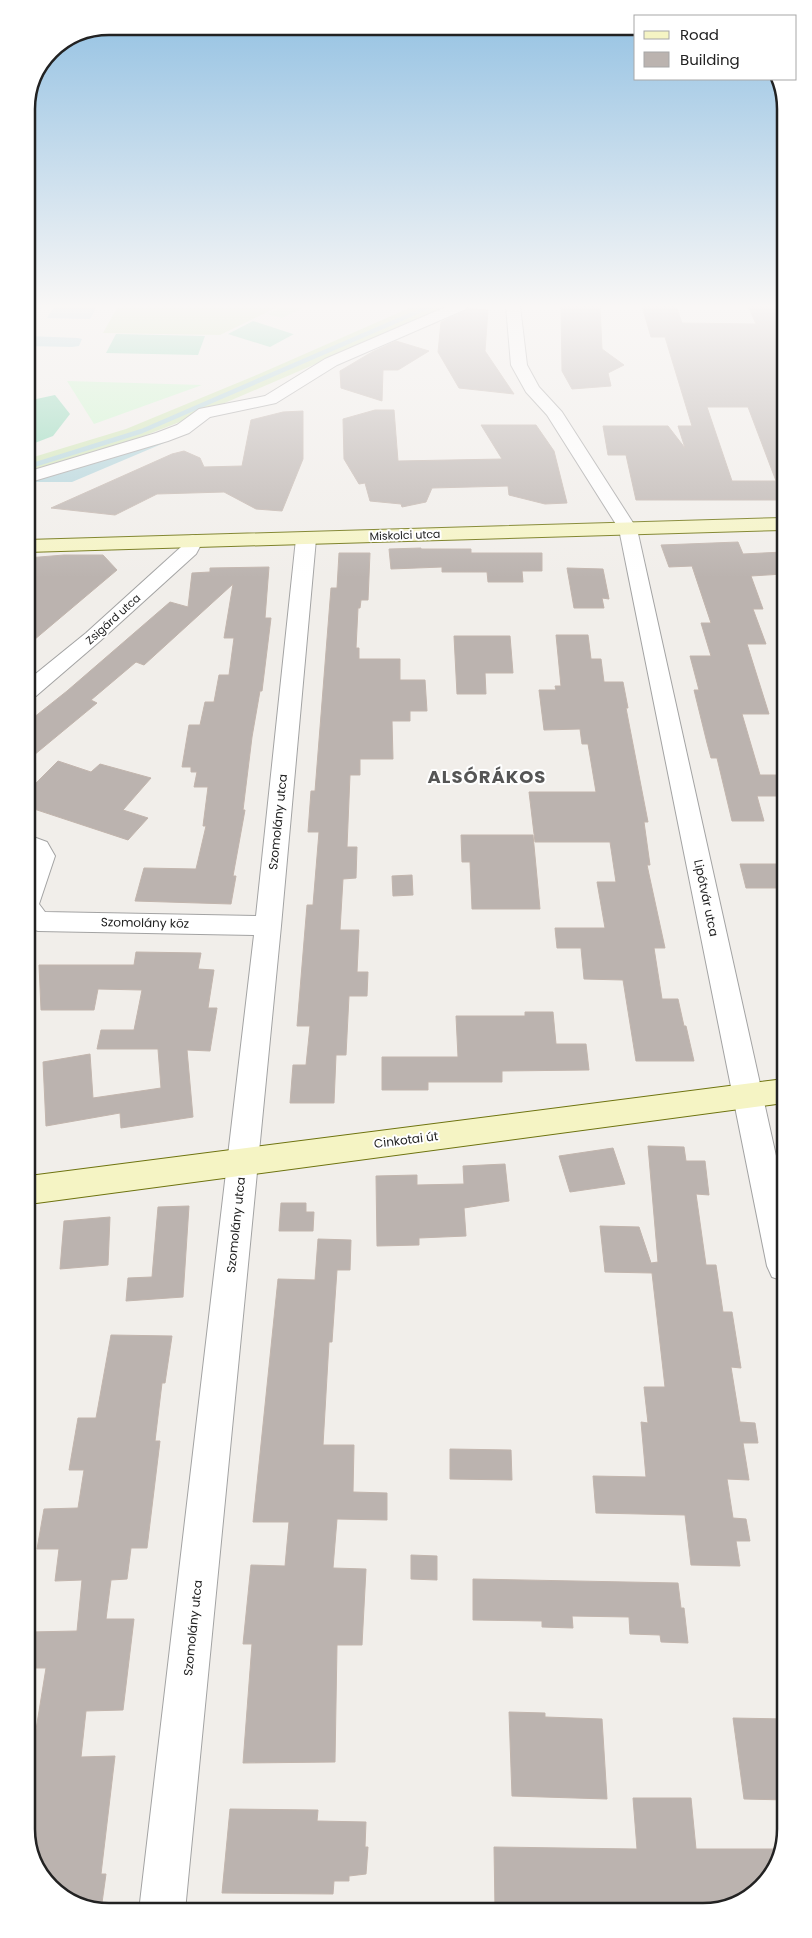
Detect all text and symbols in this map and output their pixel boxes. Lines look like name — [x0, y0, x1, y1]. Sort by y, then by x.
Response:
legend — [634, 15, 797, 80]
text: Road — [680, 24, 719, 45]
text: Building — [680, 49, 740, 70]
street label: Miskolci utca — [369, 526, 441, 544]
street label: Zsigárd utca — [82, 590, 144, 648]
district label: ALSÓRÁKOS — [428, 764, 546, 789]
street label: Szomolány utca — [264, 773, 291, 871]
street label: Lipótvár utca — [690, 858, 723, 938]
street label: Szomolány köz — [101, 913, 189, 932]
street label: Cinkotai út — [373, 1127, 439, 1152]
street label: Szomolány utca — [222, 1176, 249, 1274]
street label: Szomolány utca — [179, 1579, 206, 1677]

